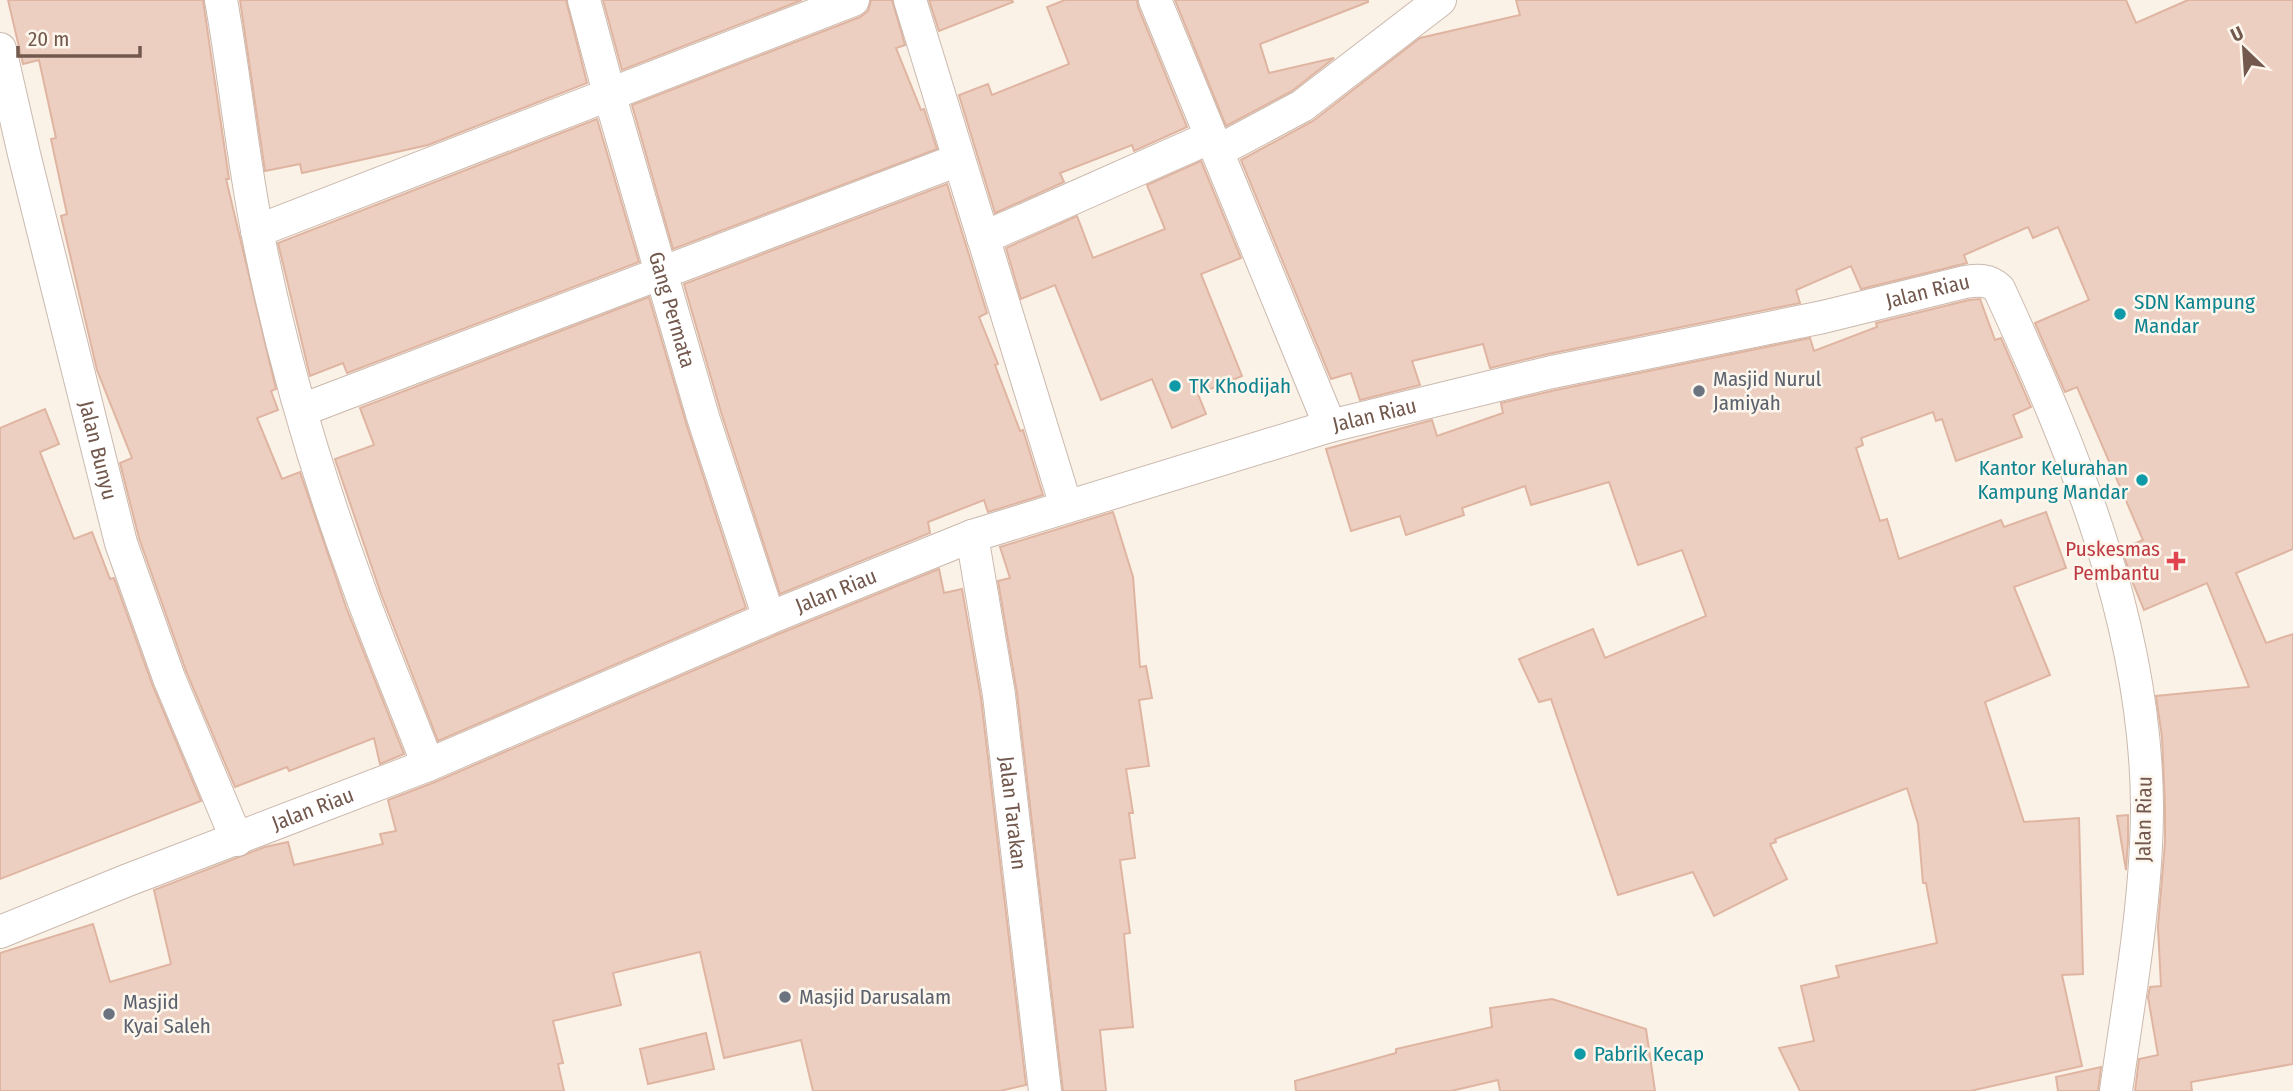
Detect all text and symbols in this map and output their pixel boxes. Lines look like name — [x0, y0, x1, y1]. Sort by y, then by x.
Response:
scale bar — [18, 14, 140, 58]
north arrow — [2209, 14, 2279, 84]
text: U — [2227, 21, 2247, 47]
text: 20 m — [28, 26, 69, 52]
street label: Gang Permata — [643, 249, 701, 371]
street label: Jalan Riau — [1883, 268, 1972, 314]
place label: SDN Kampung Mandar — [2134, 289, 2255, 339]
marker: SDN Kampung Mandar — [2112, 306, 2128, 322]
place label: Masjid Nurul Jamiyah — [1713, 366, 1822, 416]
place label: TK Khodijah — [1189, 373, 1291, 399]
marker: TK Khodijah — [1167, 378, 1183, 394]
marker: Masjid Nurul Jamiyah — [1691, 383, 1707, 399]
street label: Jalan Riau — [1330, 392, 1419, 438]
street label: Jalan Bunyu — [73, 398, 123, 503]
place label: Kantor Kelurahan Kampung Mandar — [1977, 455, 2129, 505]
marker: Kantor Kelurahan Kampung Mandar — [2134, 472, 2150, 488]
place label: Puskesmas Pembantu — [2065, 536, 2160, 586]
marker: Puskesmas Pembantu — [2166, 551, 2186, 571]
street label: Jalan Riau — [791, 563, 881, 619]
street label: Jalan Tarakan — [993, 755, 1032, 871]
street label: Jalan Riau — [2130, 776, 2158, 862]
street label: Jalan Riau — [268, 782, 357, 837]
place label: Masjid Darusalam — [799, 984, 951, 1010]
place label: Masjid Kyai Saleh — [123, 989, 211, 1039]
marker: Masjid Darusalam — [777, 989, 793, 1005]
marker: Masjid Kyai Saleh — [101, 1006, 117, 1022]
place label: Pabrik Kecap — [1594, 1041, 1704, 1067]
marker: Pabrik Kecap — [1572, 1046, 1588, 1062]

